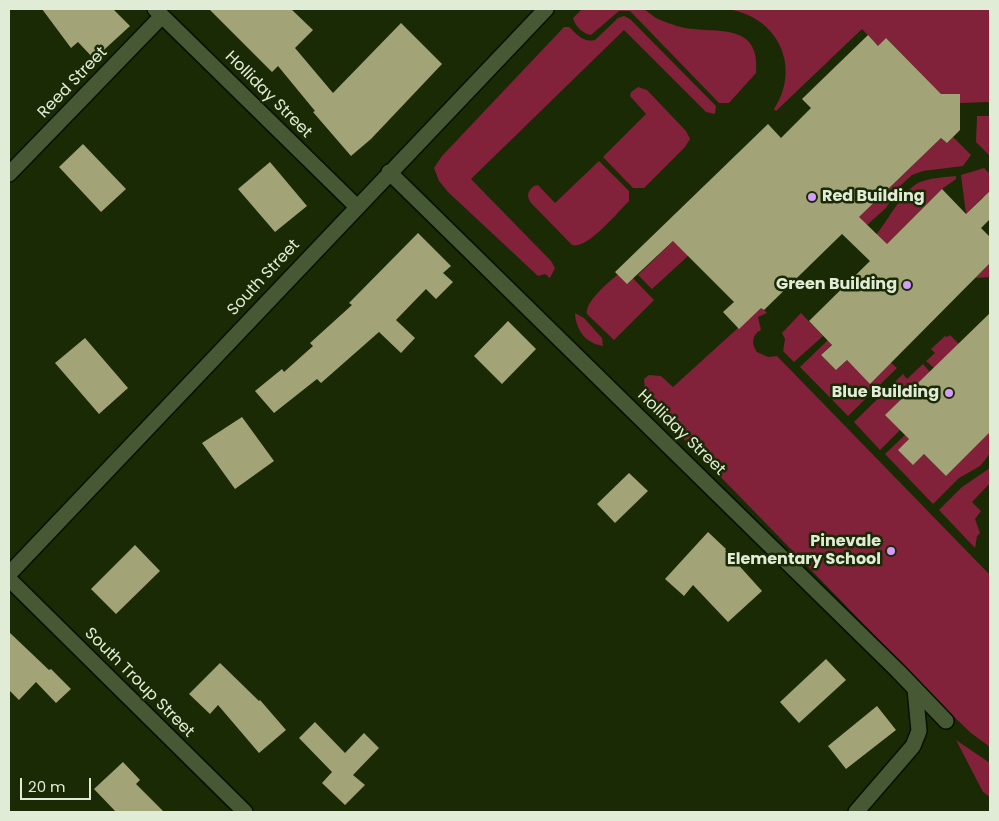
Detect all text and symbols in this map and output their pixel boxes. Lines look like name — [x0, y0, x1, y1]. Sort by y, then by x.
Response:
street label: Reed Street — [34, 43, 112, 123]
street label: Holliday Street — [221, 48, 315, 142]
place label: Red Building — [822, 187, 925, 207]
marker: Red Building — [806, 191, 818, 203]
street label: South Street — [224, 236, 304, 320]
place label: Green Building — [776, 275, 897, 295]
marker: Green Building — [901, 279, 913, 291]
place label: Blue Building — [832, 383, 939, 403]
street label: Holliday Street — [633, 386, 729, 480]
marker: Blue Building — [943, 387, 955, 399]
place label: Pinevale Elementary School — [727, 532, 881, 570]
marker: Pinevale Elementary School — [885, 545, 897, 557]
street label: South Troup Street — [80, 624, 198, 742]
scale bar — [22, 768, 94, 800]
text: 20 m — [28, 776, 66, 797]

